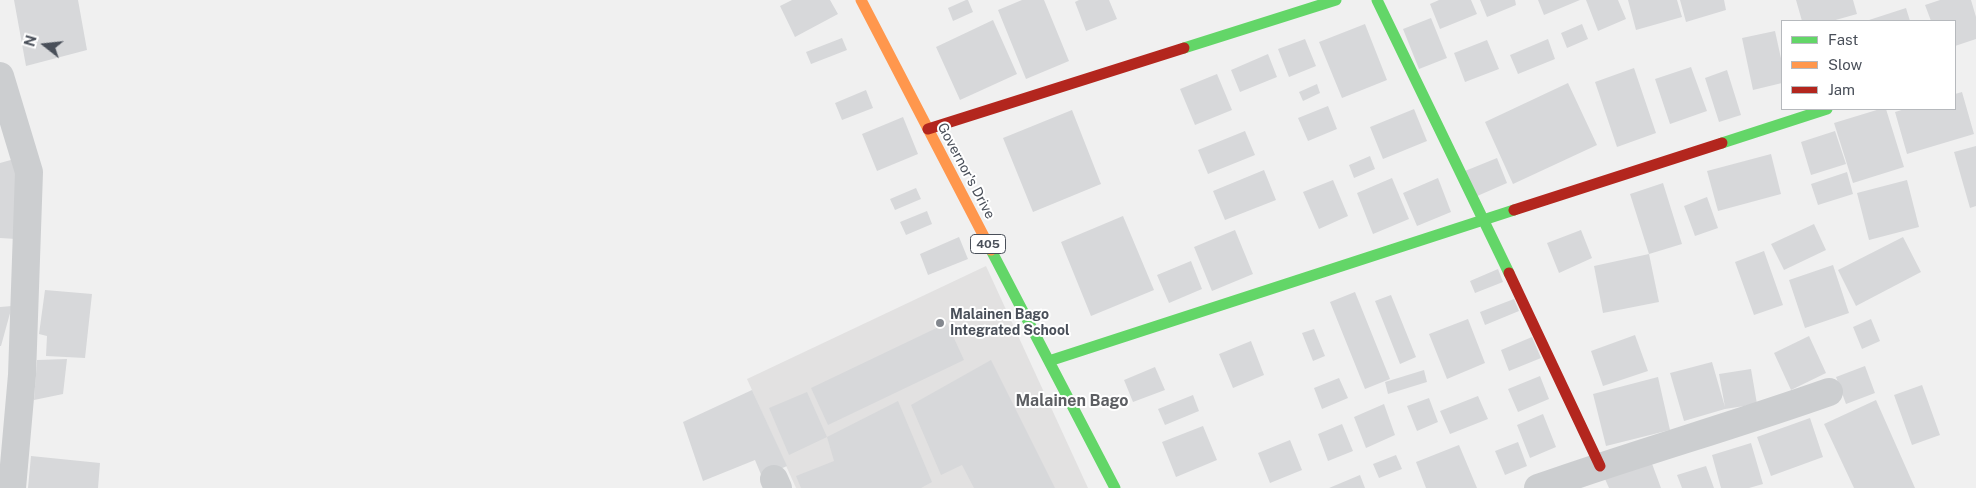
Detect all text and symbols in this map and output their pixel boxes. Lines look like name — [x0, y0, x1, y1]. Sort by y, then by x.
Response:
north arrow — [20, 20, 70, 70]
legend — [1781, 20, 1956, 110]
text: Fast — [1828, 31, 1858, 48]
text: N — [21, 33, 40, 48]
text: Slow — [1828, 56, 1862, 73]
text: Jam — [1828, 81, 1855, 98]
street label: Governor's Drive — [934, 120, 998, 222]
road number: 405 — [970, 234, 1006, 253]
place label: Malainen Bago Integrated School — [950, 307, 1070, 340]
marker: Malainen Bago Integrated School — [934, 317, 946, 329]
district label: Malainen Bago — [1015, 391, 1129, 411]

